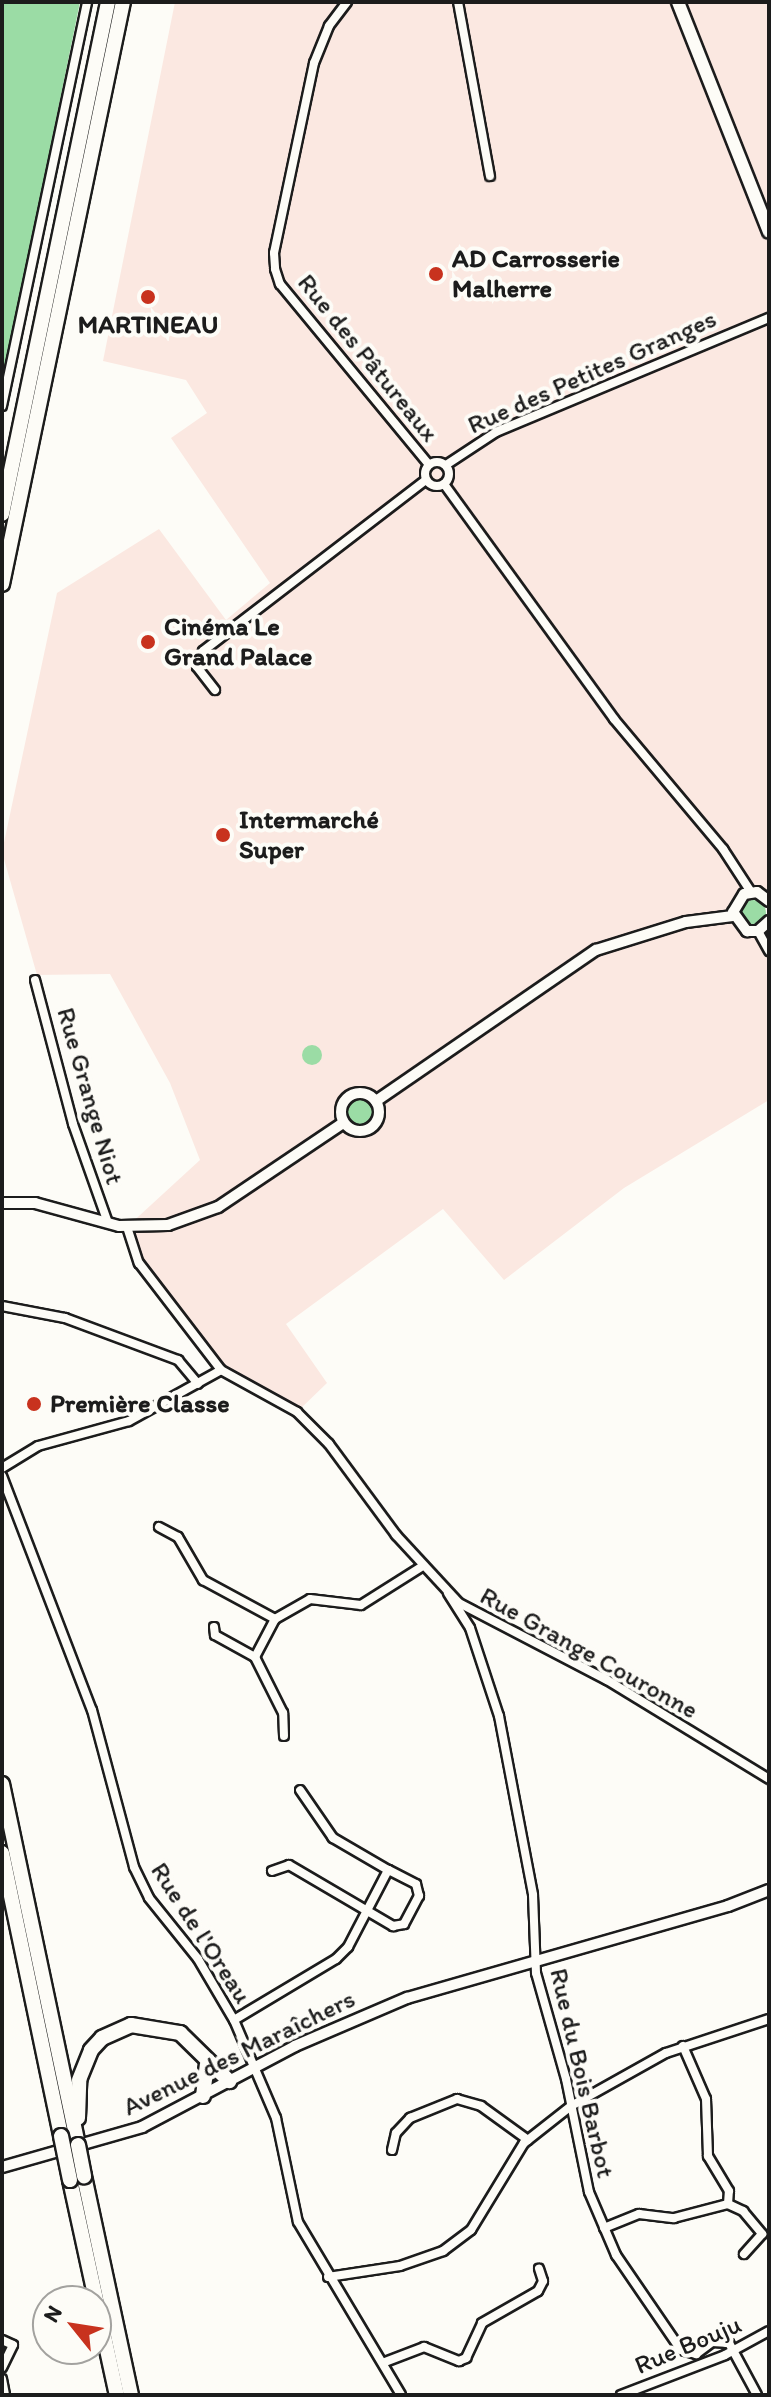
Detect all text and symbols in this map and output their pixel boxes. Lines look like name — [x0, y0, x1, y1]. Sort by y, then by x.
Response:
place label: AD Carrosserie Malherre — [452, 243, 620, 304]
marker: AD Carrosserie Malherre — [427, 265, 445, 283]
street label: Rue des Pâtureaux — [291, 268, 445, 448]
marker: MARTINEAU — [139, 288, 157, 306]
street label: Rue des Petites Granges — [463, 303, 721, 441]
place label: MARTINEAU — [78, 309, 218, 341]
place label: Cinéma Le Grand Palace — [164, 611, 312, 672]
marker: Cinéma Le Grand Palace — [139, 633, 157, 651]
place label: Intermarché Super — [239, 804, 379, 866]
marker: Intermarché Super — [214, 826, 232, 844]
street label: Rue Grange Niot — [50, 1004, 130, 1188]
place label: Première Classe — [50, 1388, 230, 1420]
marker: Première Classe — [25, 1395, 43, 1413]
street label: Rue Grange Couronne — [475, 1580, 703, 1726]
street label: Rue de l'Oreau — [144, 1857, 258, 2009]
street label: Rue du Bois Barbot — [543, 1965, 621, 2181]
street label: Avenue des Maraîchers — [118, 1983, 360, 2123]
north arrow — [32, 2285, 112, 2365]
text: N — [37, 2301, 68, 2327]
street label: Rue Bouju — [630, 2308, 746, 2382]

